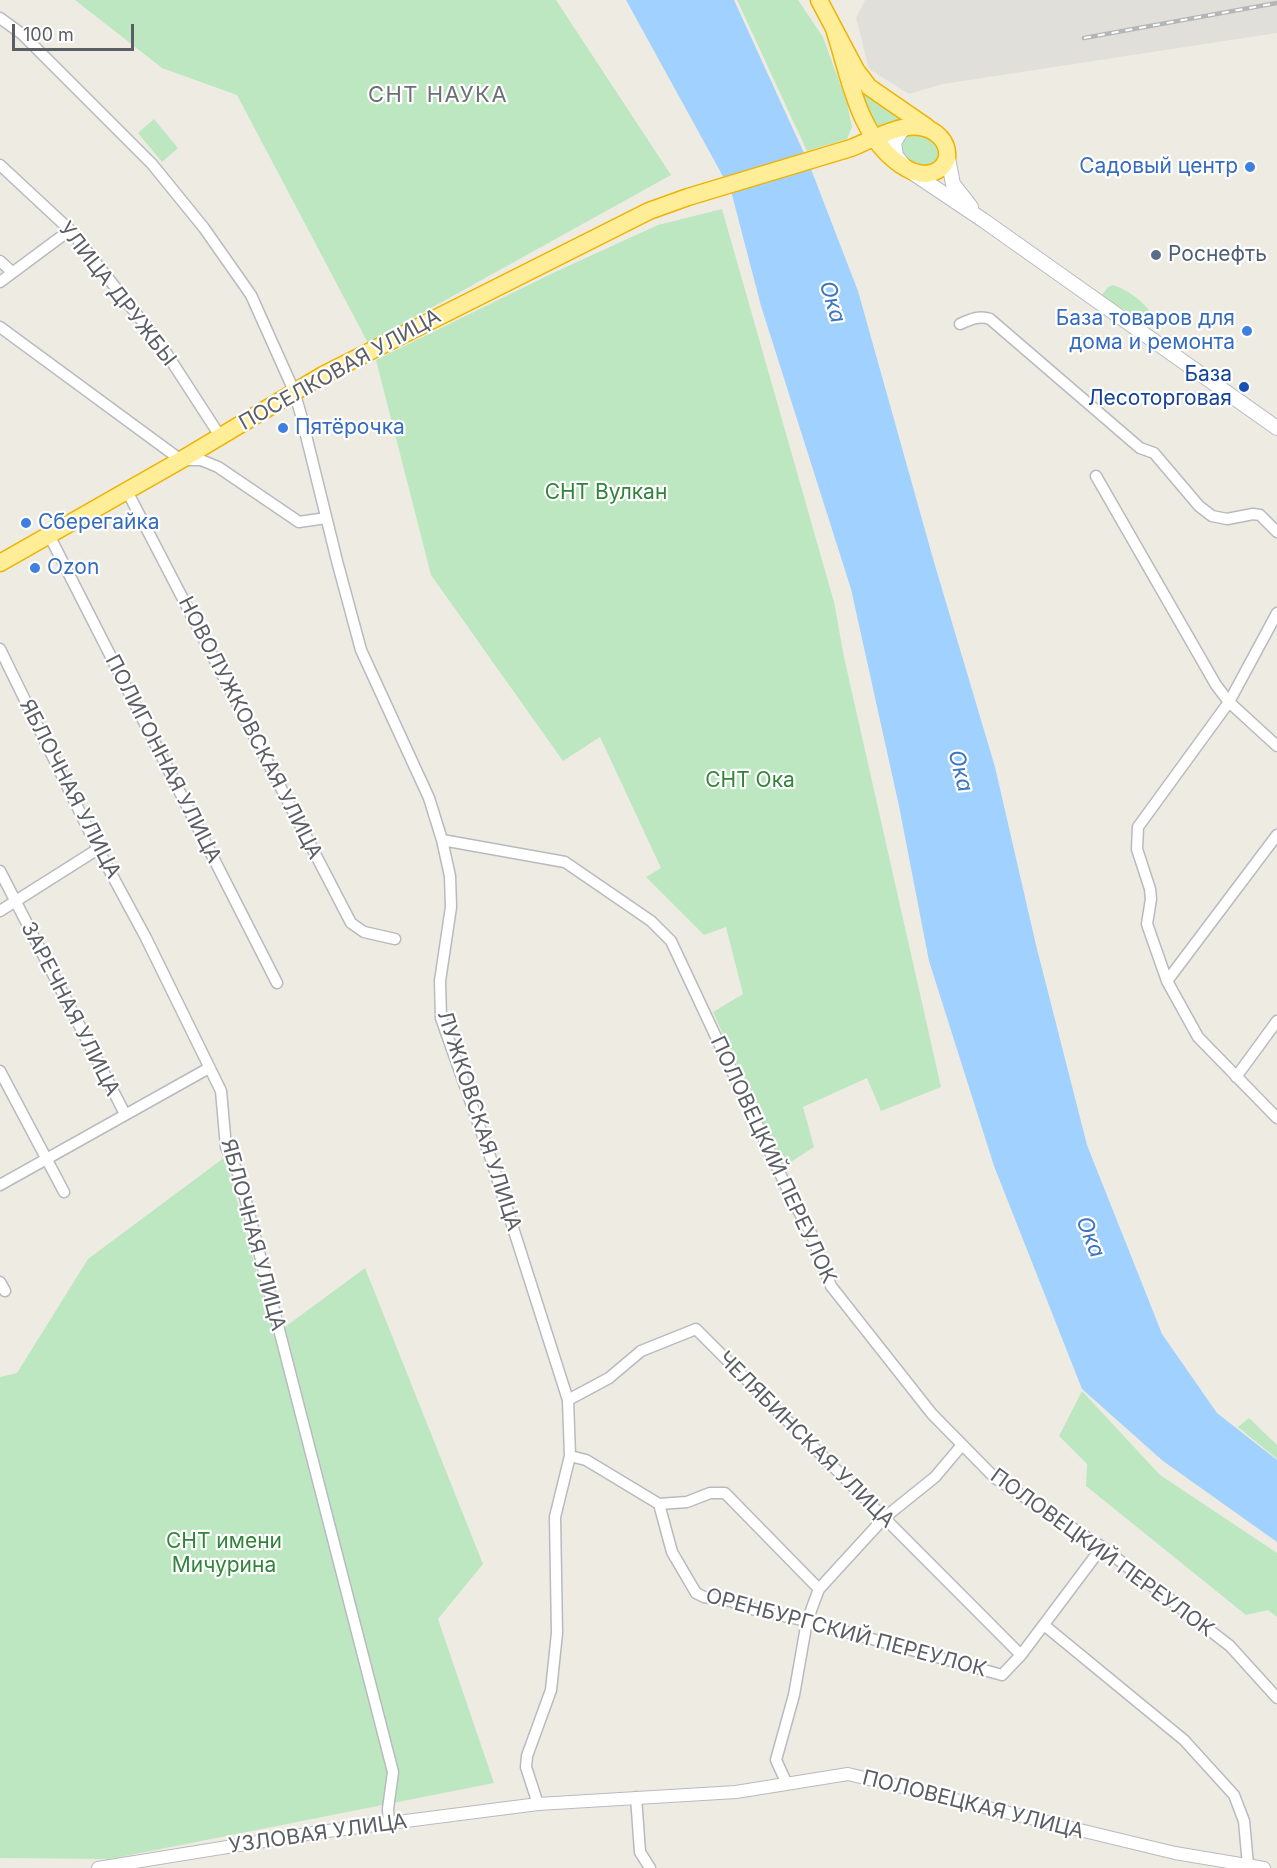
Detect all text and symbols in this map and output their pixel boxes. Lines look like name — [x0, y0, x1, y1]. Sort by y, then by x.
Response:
scale bar — [15, 12, 136, 50]
text: 100 m — [23, 24, 74, 45]
district label: СНТ НАУКА — [368, 82, 508, 108]
place label: Садовый центр — [1079, 154, 1238, 180]
marker: Садовый центр — [1243, 160, 1257, 174]
street label: УЛИЦА ДРУЖБЫ — [53, 217, 181, 371]
place label: Роснефть — [1168, 242, 1267, 268]
marker: Роснефть — [1149, 248, 1163, 262]
water label: Ока — [813, 278, 851, 326]
street label: ПОСЕЛКОВАЯ УЛИЦА — [235, 304, 445, 436]
place label: База товаров для дома и ремонта — [1056, 306, 1235, 356]
marker: База товаров для дома и ремонта — [1240, 324, 1254, 338]
place label: База Лесоторговая — [1088, 362, 1232, 412]
marker: База Лесоторговая — [1237, 380, 1251, 394]
place label: Пятёрочка — [295, 415, 405, 441]
marker: Пятёрочка — [276, 421, 290, 435]
park label: СНТ Вулкан — [545, 480, 667, 506]
place label: Сберегайка — [38, 510, 160, 536]
marker: Сберегайка — [19, 516, 33, 530]
place label: Ozon — [47, 555, 99, 581]
marker: Ozon — [28, 561, 42, 575]
street label: НОВОЛУЖКОВСКАЯ УЛИЦА — [173, 592, 327, 864]
street label: ПОЛИГОННАЯ УЛИЦА — [100, 651, 226, 867]
street label: ЯБЛОЧНАЯ УЛИЦА — [14, 695, 126, 883]
water label: Ока — [942, 747, 978, 795]
park label: СНТ Ока — [705, 768, 795, 794]
street label: ЗАРЕЧНАЯ УЛИЦА — [15, 918, 125, 1100]
street label: ЛУЖКОВСКАЯ УЛИЦА — [431, 1008, 527, 1234]
street label: ПОЛОВЕЦКИЙ ПЕРЕУЛОК — [705, 1032, 841, 1288]
street label: ЯБЛОЧНАЯ УЛИЦА — [215, 1136, 291, 1334]
water label: Ока — [1070, 1212, 1110, 1262]
street label: ЧЕЛЯБИНСКАЯ УЛИЦА — [713, 1347, 899, 1533]
street label: ПОЛОВЕЦКИЙ ПЕРЕУЛОК — [985, 1463, 1219, 1643]
park label: СНТ имени Мичурина — [166, 1529, 282, 1579]
street label: ОРЕНБУРГСКИЙ ПЕРЕУЛОК — [703, 1583, 989, 1683]
street label: ПОЛОВЕЦКАЯ УЛИЦА — [860, 1765, 1086, 1845]
street label: УЗЛОВАЯ УЛИЦА — [227, 1809, 409, 1859]

